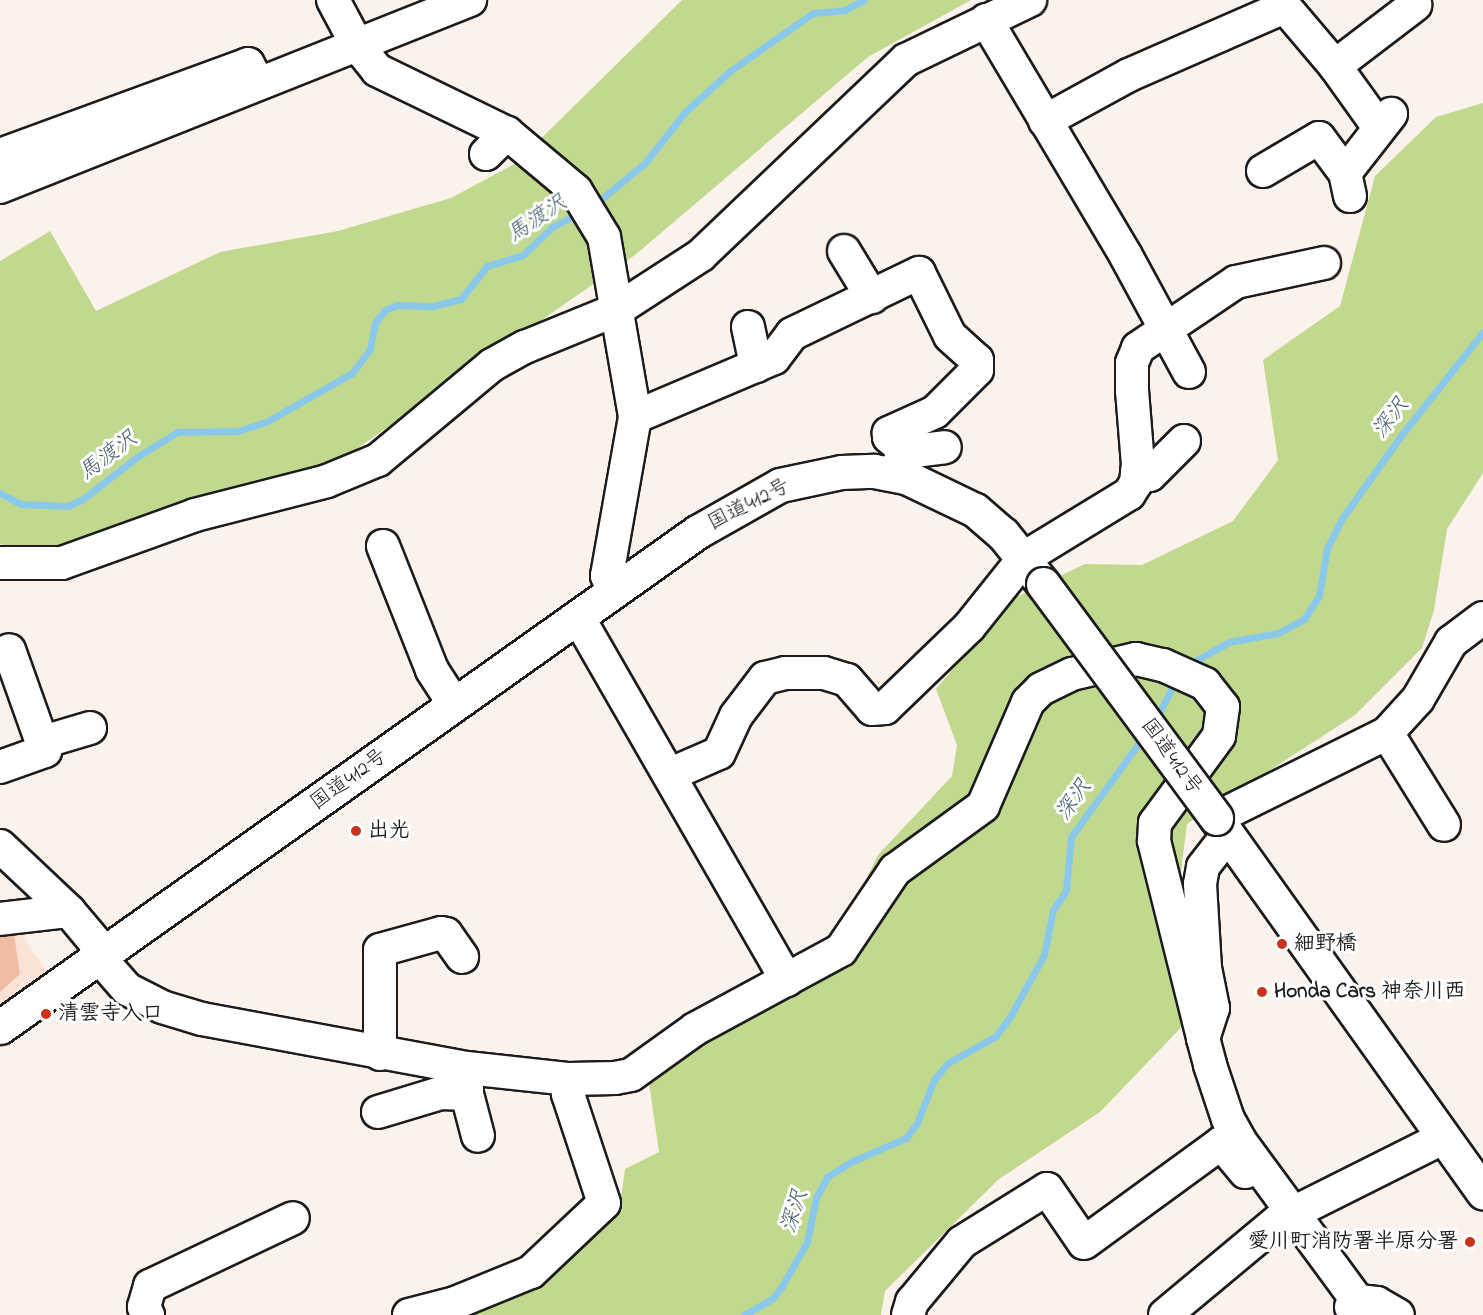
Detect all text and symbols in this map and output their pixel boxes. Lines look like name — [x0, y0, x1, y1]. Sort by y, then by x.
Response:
water label: 馬渡沢 — [503, 191, 573, 249]
water label: 深沢 — [1368, 393, 1416, 445]
water label: 馬渡沢 — [75, 427, 143, 487]
street label: 国道412号 — [704, 474, 794, 536]
street label: 国道412号 — [1135, 714, 1207, 800]
street label: 国道412号 — [306, 744, 392, 816]
water label: 深沢 — [1052, 775, 1098, 827]
place label: 出光 — [368, 818, 410, 844]
marker: 出光 — [349, 824, 363, 838]
place label: 細野橋 — [1294, 931, 1357, 957]
marker: 細野橋 — [1275, 937, 1289, 951]
place label: Honda Cars 神奈川西 — [1274, 979, 1465, 1005]
marker: Honda Cars 神奈川西 — [1255, 985, 1269, 999]
place label: 清雲寺入口 — [58, 1001, 163, 1027]
marker: 清雲寺入口 — [39, 1007, 53, 1021]
water label: 深沢 — [777, 1187, 815, 1237]
place label: 愛川町消防署半原分署 — [1248, 1229, 1458, 1255]
marker: 愛川町消防署半原分署 — [1463, 1235, 1477, 1249]

